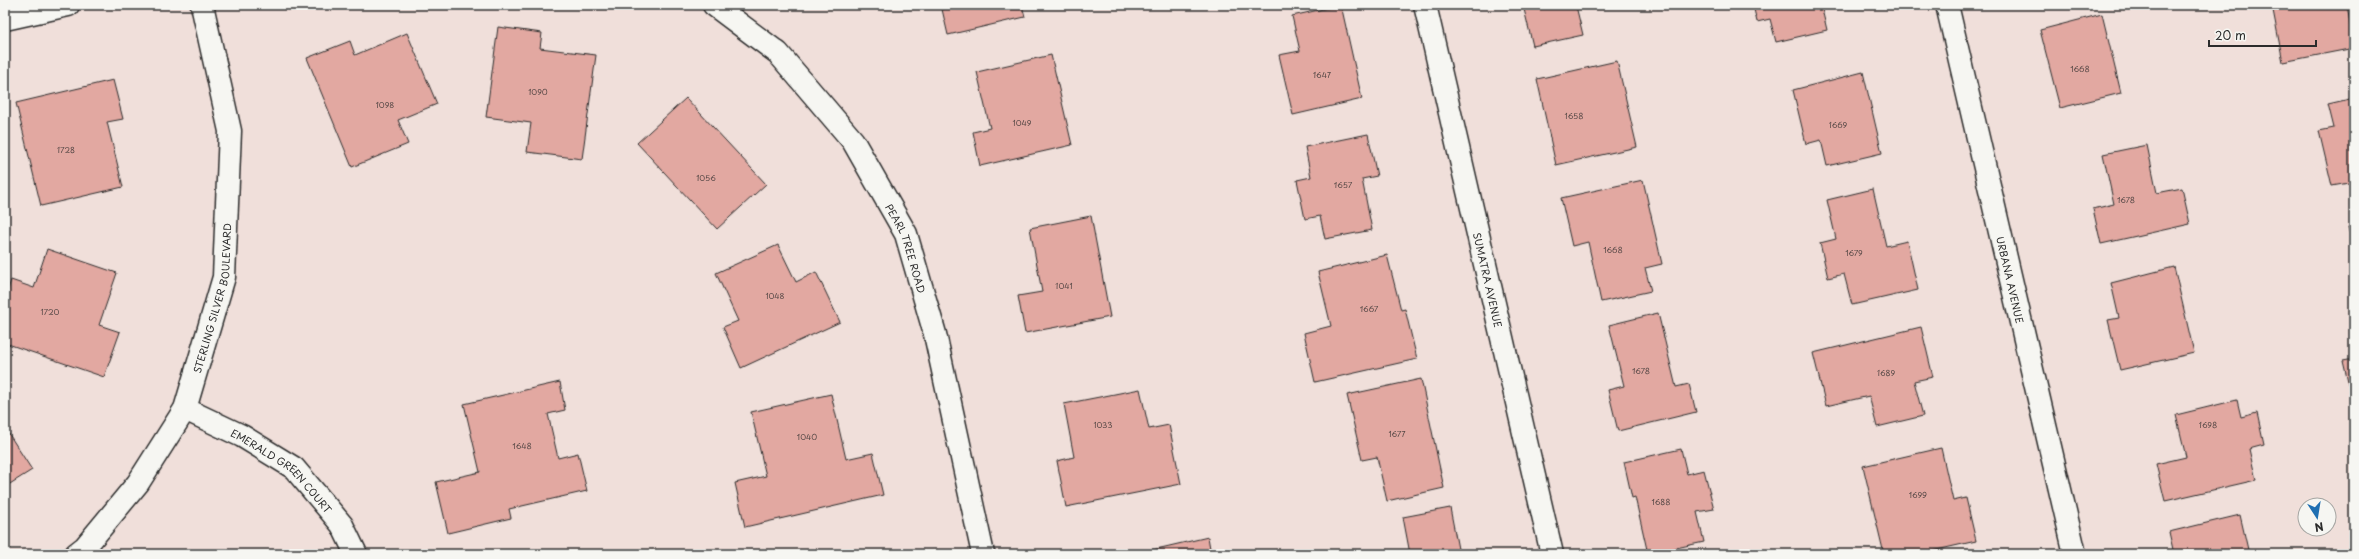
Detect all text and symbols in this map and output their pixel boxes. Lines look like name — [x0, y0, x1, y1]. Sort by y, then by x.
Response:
scale bar — [2209, 22, 2316, 48]
text: 20 m — [2215, 26, 2246, 44]
house number: 1668 — [2070, 63, 2090, 75]
house number: 1647 — [1313, 69, 1332, 81]
house number: 1090 — [528, 86, 548, 98]
house number: 1098 — [376, 99, 394, 111]
house number: 1658 — [1565, 110, 1583, 122]
house number: 1049 — [1013, 117, 1032, 129]
house number: 1669 — [1829, 119, 1848, 131]
house number: 1728 — [57, 144, 75, 156]
house number: 1056 — [696, 172, 716, 184]
house number: 1657 — [1334, 179, 1353, 191]
house number: 1678 — [2117, 194, 2135, 206]
street label: PEARL TREE ROAD — [882, 200, 930, 295]
street label: STERLING SILVER BOULEVARD — [189, 222, 234, 375]
street label: SUMATRA AVENUE — [1470, 231, 1507, 329]
street label: URBANA AVENUE — [1994, 235, 2028, 325]
house number: 1668 — [1603, 244, 1623, 256]
house number: 1679 — [1845, 247, 1863, 259]
house number: 1041 — [1055, 280, 1073, 292]
house number: 1048 — [765, 290, 785, 302]
house number: 1667 — [1360, 303, 1379, 315]
house number: 1720 — [41, 306, 60, 318]
house number: 1678 — [1632, 365, 1650, 377]
house number: 1689 — [1877, 367, 1895, 379]
house number: 1033 — [1093, 419, 1113, 431]
house number: 1698 — [2199, 419, 2217, 431]
street label: EMERALD GREEN COURT — [229, 424, 336, 516]
house number: 1677 — [1388, 428, 1406, 440]
house number: 1040 — [797, 431, 817, 443]
house number: 1648 — [512, 440, 532, 452]
house number: 1699 — [1909, 489, 1927, 501]
house number: 1688 — [1651, 496, 1671, 508]
north arrow — [2297, 497, 2337, 537]
text: N — [2313, 518, 2325, 537]

